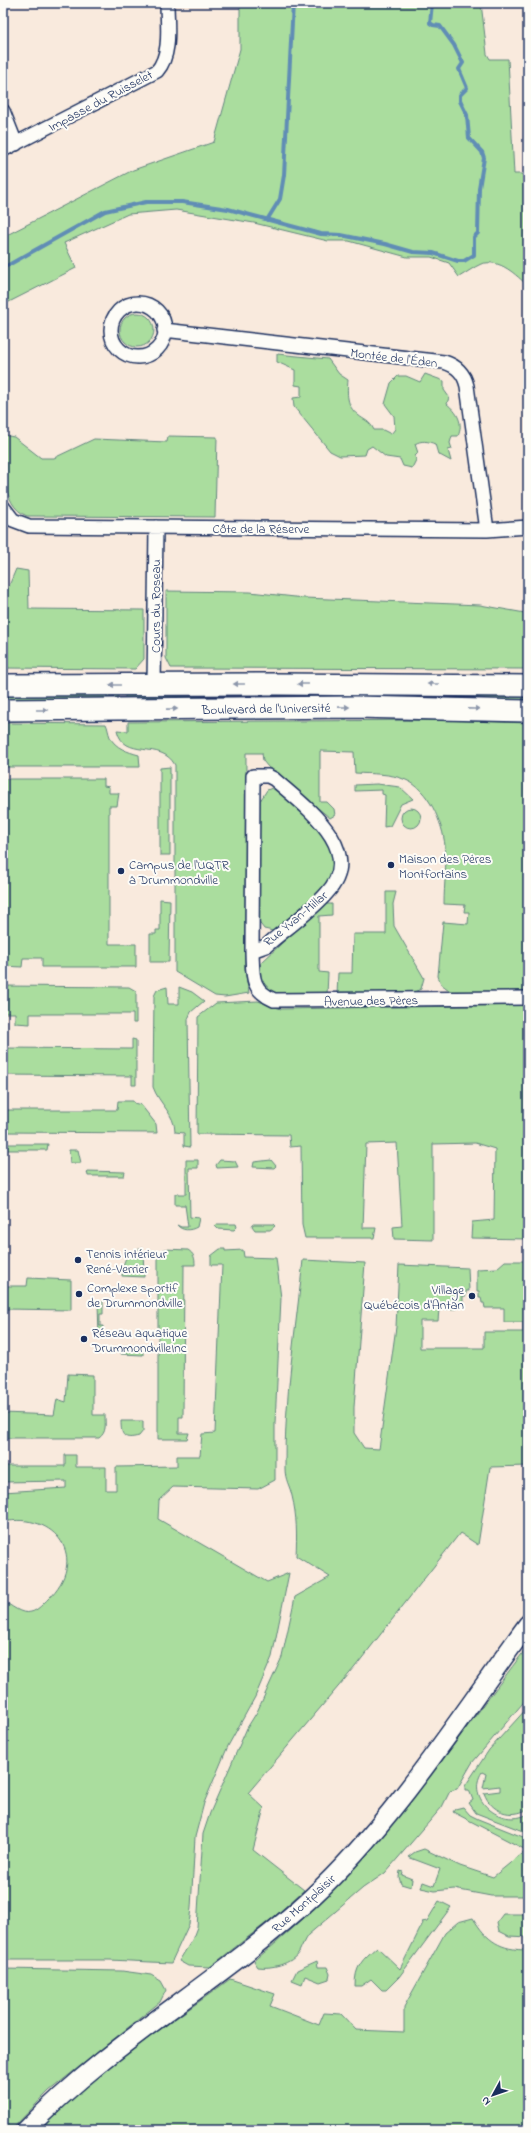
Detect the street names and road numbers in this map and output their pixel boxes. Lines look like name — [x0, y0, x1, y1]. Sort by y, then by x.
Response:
street label: Impasse du Ruisselet — [45, 65, 157, 137]
street label: Montée de l'Éden — [349, 344, 438, 373]
street label: Côte de la Réserve — [213, 520, 310, 539]
street label: Cours du Roseau — [147, 559, 166, 653]
street label: Boulevard de l'Université — [200, 699, 331, 720]
street label: Rue Yvan-Millar — [260, 886, 333, 952]
street label: Avenue des Pères — [324, 991, 419, 1012]
street label: Rue Montplaisir — [268, 1870, 341, 1938]

